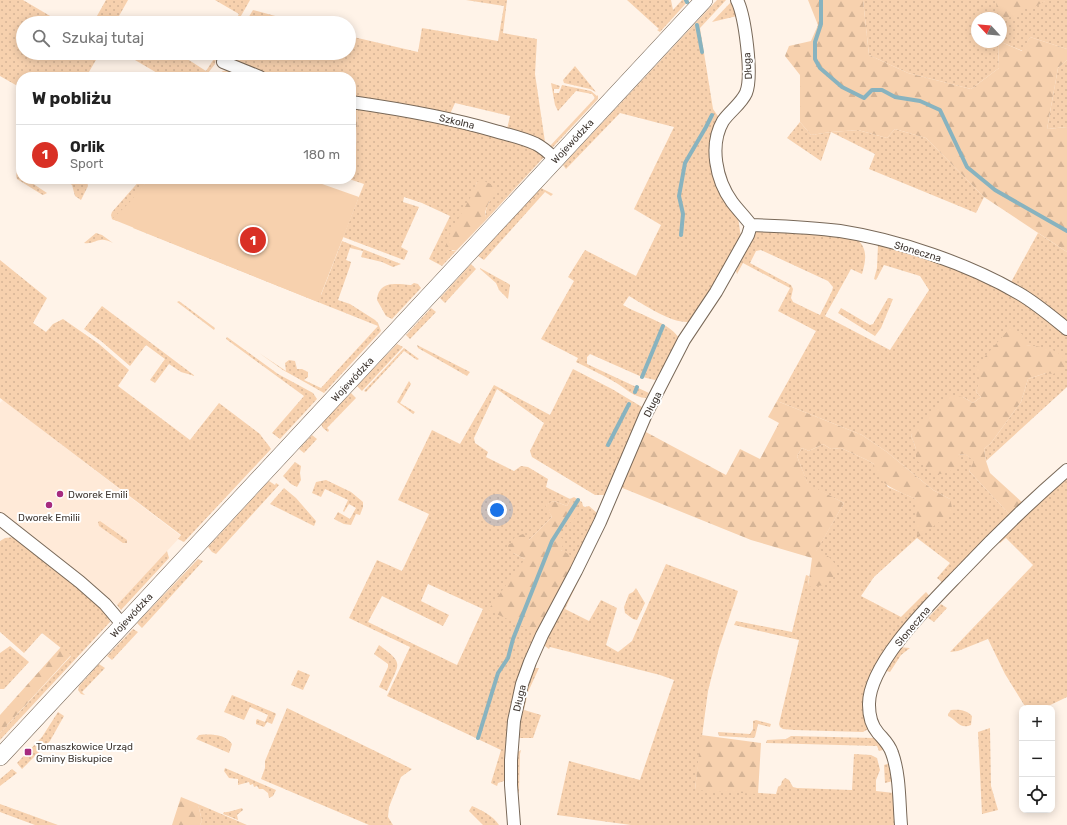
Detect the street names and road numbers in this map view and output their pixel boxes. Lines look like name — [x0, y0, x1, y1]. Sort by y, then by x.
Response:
street label: Długa — [741, 52, 755, 80]
street label: Szkolna — [438, 112, 476, 132]
street label: Wojewódzka — [549, 117, 596, 167]
street label: Słoneczna — [893, 239, 943, 265]
street label: Wojewódzka — [329, 355, 376, 405]
street label: Długa — [641, 390, 664, 419]
street label: Wojewódzka — [108, 591, 155, 641]
street label: Słoneczna — [893, 604, 933, 649]
street label: Długa — [511, 684, 529, 713]

